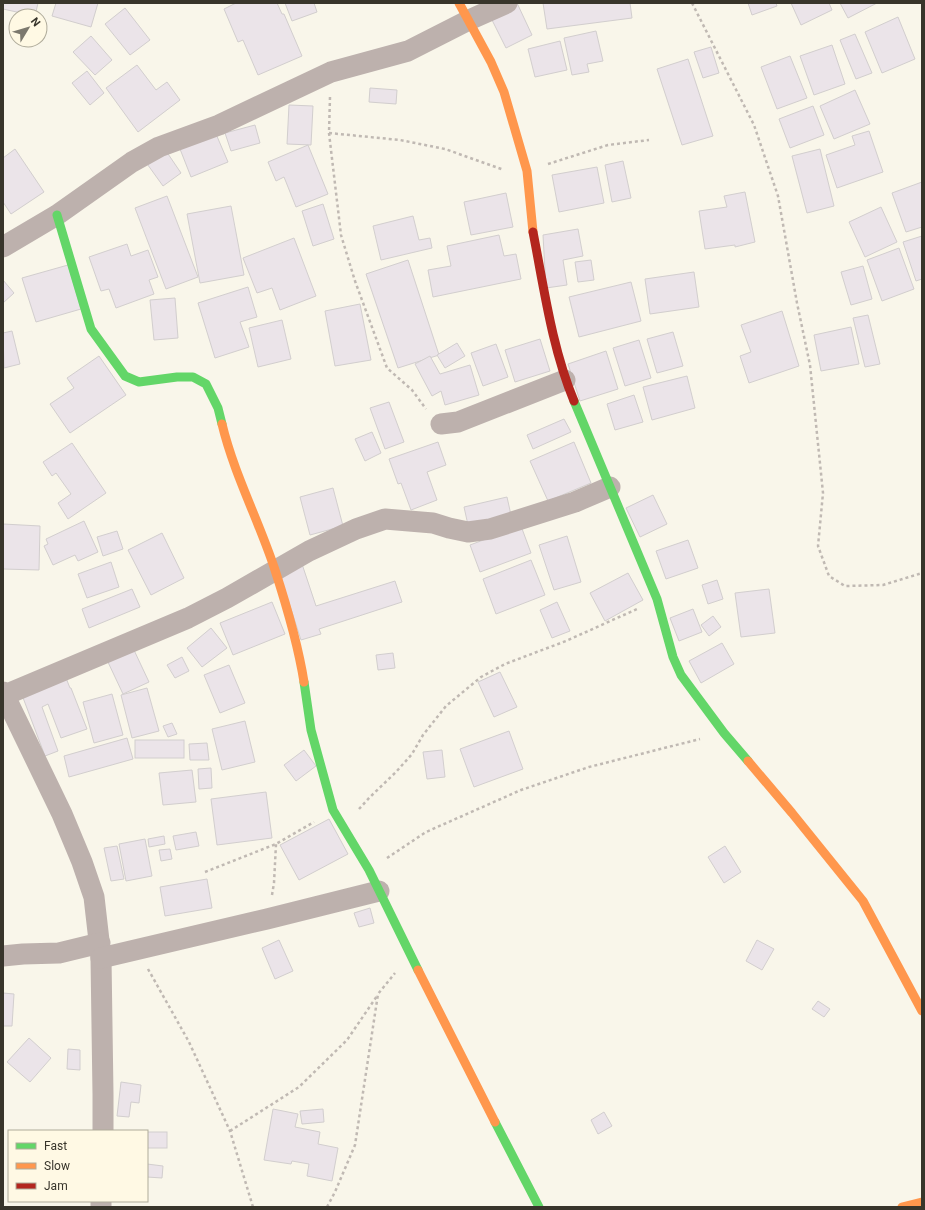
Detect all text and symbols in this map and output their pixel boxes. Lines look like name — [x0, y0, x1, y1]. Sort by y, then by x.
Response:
north arrow — [8, 8, 48, 48]
text: N — [28, 15, 43, 29]
legend — [8, 1130, 148, 1202]
text: Fast — [44, 1139, 67, 1153]
text: Slow — [44, 1159, 70, 1173]
text: Jam — [44, 1179, 68, 1193]

